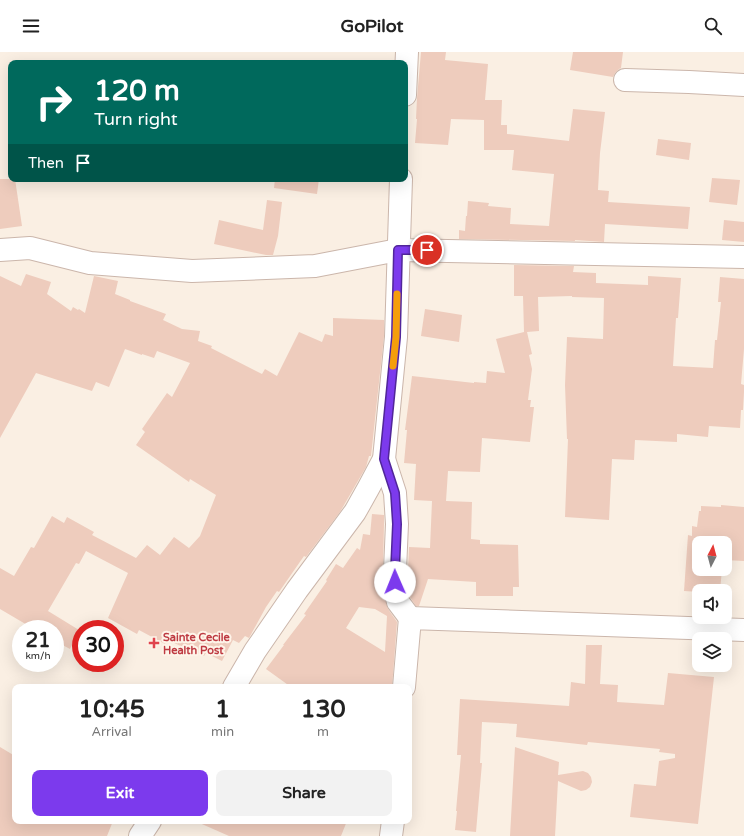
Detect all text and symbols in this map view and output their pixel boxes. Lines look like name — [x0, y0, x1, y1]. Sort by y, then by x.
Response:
icon: menu — [20, 15, 42, 37]
text: GoPilot — [341, 15, 403, 37]
icon: search — [702, 15, 724, 37]
text: 120 m — [94, 74, 180, 108]
icon: right — [28, 76, 80, 128]
text: Turn right — [94, 108, 178, 130]
icon: arrive — [72, 152, 94, 174]
text: Then — [28, 154, 64, 172]
pin — [410, 233, 444, 267]
icon: arrive — [416, 239, 438, 261]
north arrow — [692, 536, 732, 576]
map controls — [692, 536, 732, 672]
position arrow — [374, 561, 416, 603]
button: sound — [692, 584, 732, 624]
speed limit sign: 30 — [72, 620, 124, 672]
text: 21 — [25, 629, 51, 653]
place label: Sainte Cecile Health Post — [163, 631, 231, 657]
button: layers — [692, 632, 732, 672]
marker: Sainte Cecile Health Post — [148, 637, 160, 649]
text: km/h — [25, 650, 51, 662]
text: 10:45 — [78, 695, 145, 724]
text: 1 — [215, 695, 230, 724]
text: 130 — [300, 695, 346, 724]
text: Arrival — [91, 724, 132, 740]
text: min — [211, 724, 234, 740]
text: m — [317, 724, 329, 740]
button: Exit — [32, 770, 208, 816]
button: Share — [216, 770, 392, 816]

